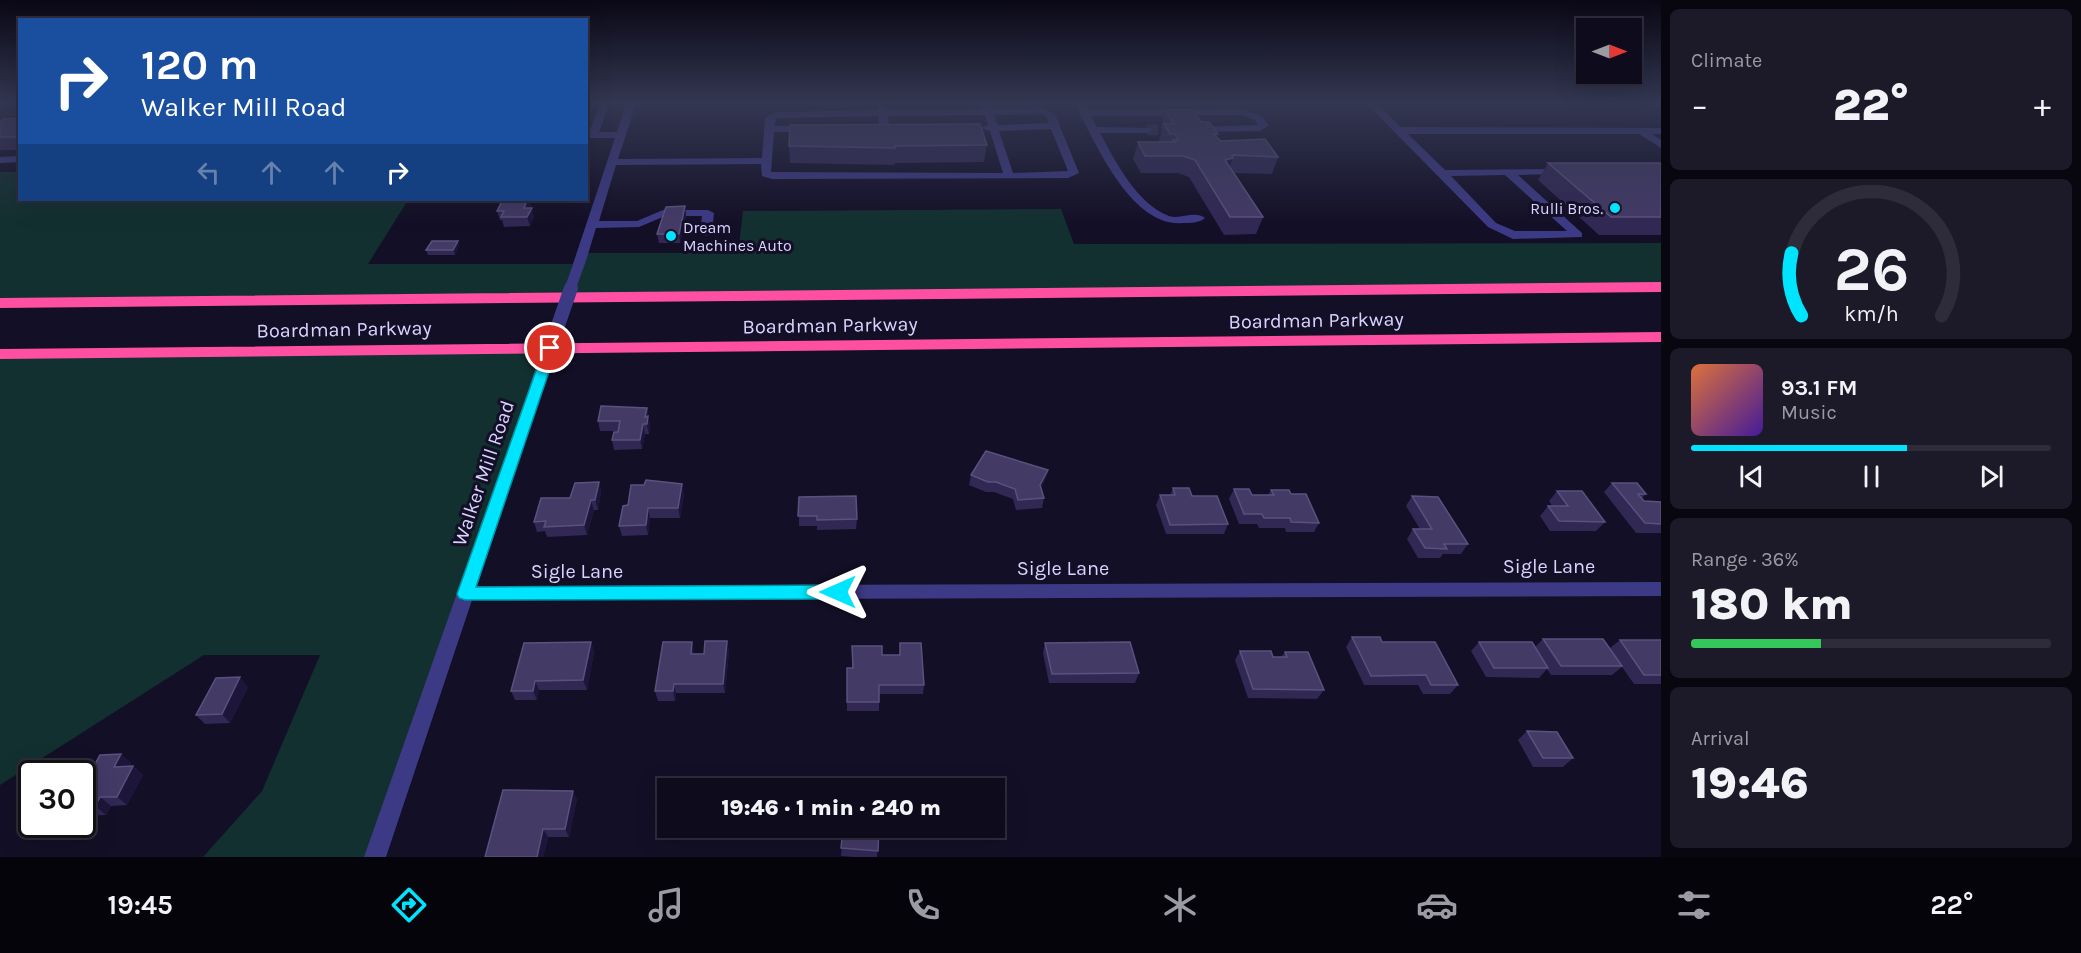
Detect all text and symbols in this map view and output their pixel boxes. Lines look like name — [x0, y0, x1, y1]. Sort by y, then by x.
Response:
north arrow — [1576, 18, 1642, 84]
map controls — [1576, 18, 1642, 84]
text: 120 m — [141, 40, 258, 90]
icon: right — [42, 42, 120, 120]
text: Climate — [1691, 49, 1762, 72]
text: 22° — [1833, 79, 1909, 131]
text: − — [1691, 86, 1708, 124]
text: + — [2034, 86, 2051, 124]
text: Walker Mill Road — [141, 91, 347, 123]
icon: left — [192, 156, 225, 189]
icon: ahead — [255, 156, 288, 189]
icon: ahead — [318, 156, 351, 189]
icon: right — [381, 156, 414, 189]
place label: Rulli Bros. — [1530, 199, 1603, 218]
marker: Rulli Bros. — [1608, 201, 1622, 215]
place label: Dream Machines Auto — [683, 218, 792, 255]
marker: Dream Machines Auto — [664, 229, 678, 243]
text: 26 — [1833, 233, 1909, 306]
text: km/h — [1844, 301, 1898, 326]
street label: Boardman Parkway — [1228, 307, 1404, 334]
street label: Boardman Parkway — [742, 312, 918, 339]
street label: Boardman Parkway — [256, 316, 432, 343]
pin — [524, 322, 575, 373]
icon: arrive — [533, 331, 566, 364]
text: 93.1 FM — [1781, 375, 1858, 401]
street label: Walker Mill Road — [448, 397, 519, 549]
text: Music — [1781, 401, 1837, 424]
icon: previous — [1735, 460, 1768, 493]
icon: pause — [1855, 460, 1888, 493]
icon: next — [1975, 460, 2008, 493]
text: Range · 36% — [1691, 548, 1799, 571]
street label: Sigle Lane — [1503, 555, 1595, 578]
street label: Sigle Lane — [1017, 557, 1109, 580]
street label: Sigle Lane — [531, 560, 623, 583]
position arrow — [806, 560, 870, 624]
text: 180 km — [1691, 578, 1853, 630]
text: Arrival — [1691, 727, 1750, 750]
text: 19:46 — [1691, 757, 1809, 809]
speed limit sign: 30 — [18, 760, 96, 838]
text: 19:46 · 1 min · 240 m — [721, 795, 941, 821]
icon: directions — [388, 884, 430, 926]
icon: music — [645, 884, 687, 926]
icon: phone — [902, 884, 944, 926]
icon: climate — [1159, 884, 1201, 926]
icon: car — [1416, 884, 1458, 926]
icon: filters — [1673, 884, 1715, 926]
text: 19:45 — [108, 889, 173, 921]
text: 22° — [1930, 889, 1973, 921]

